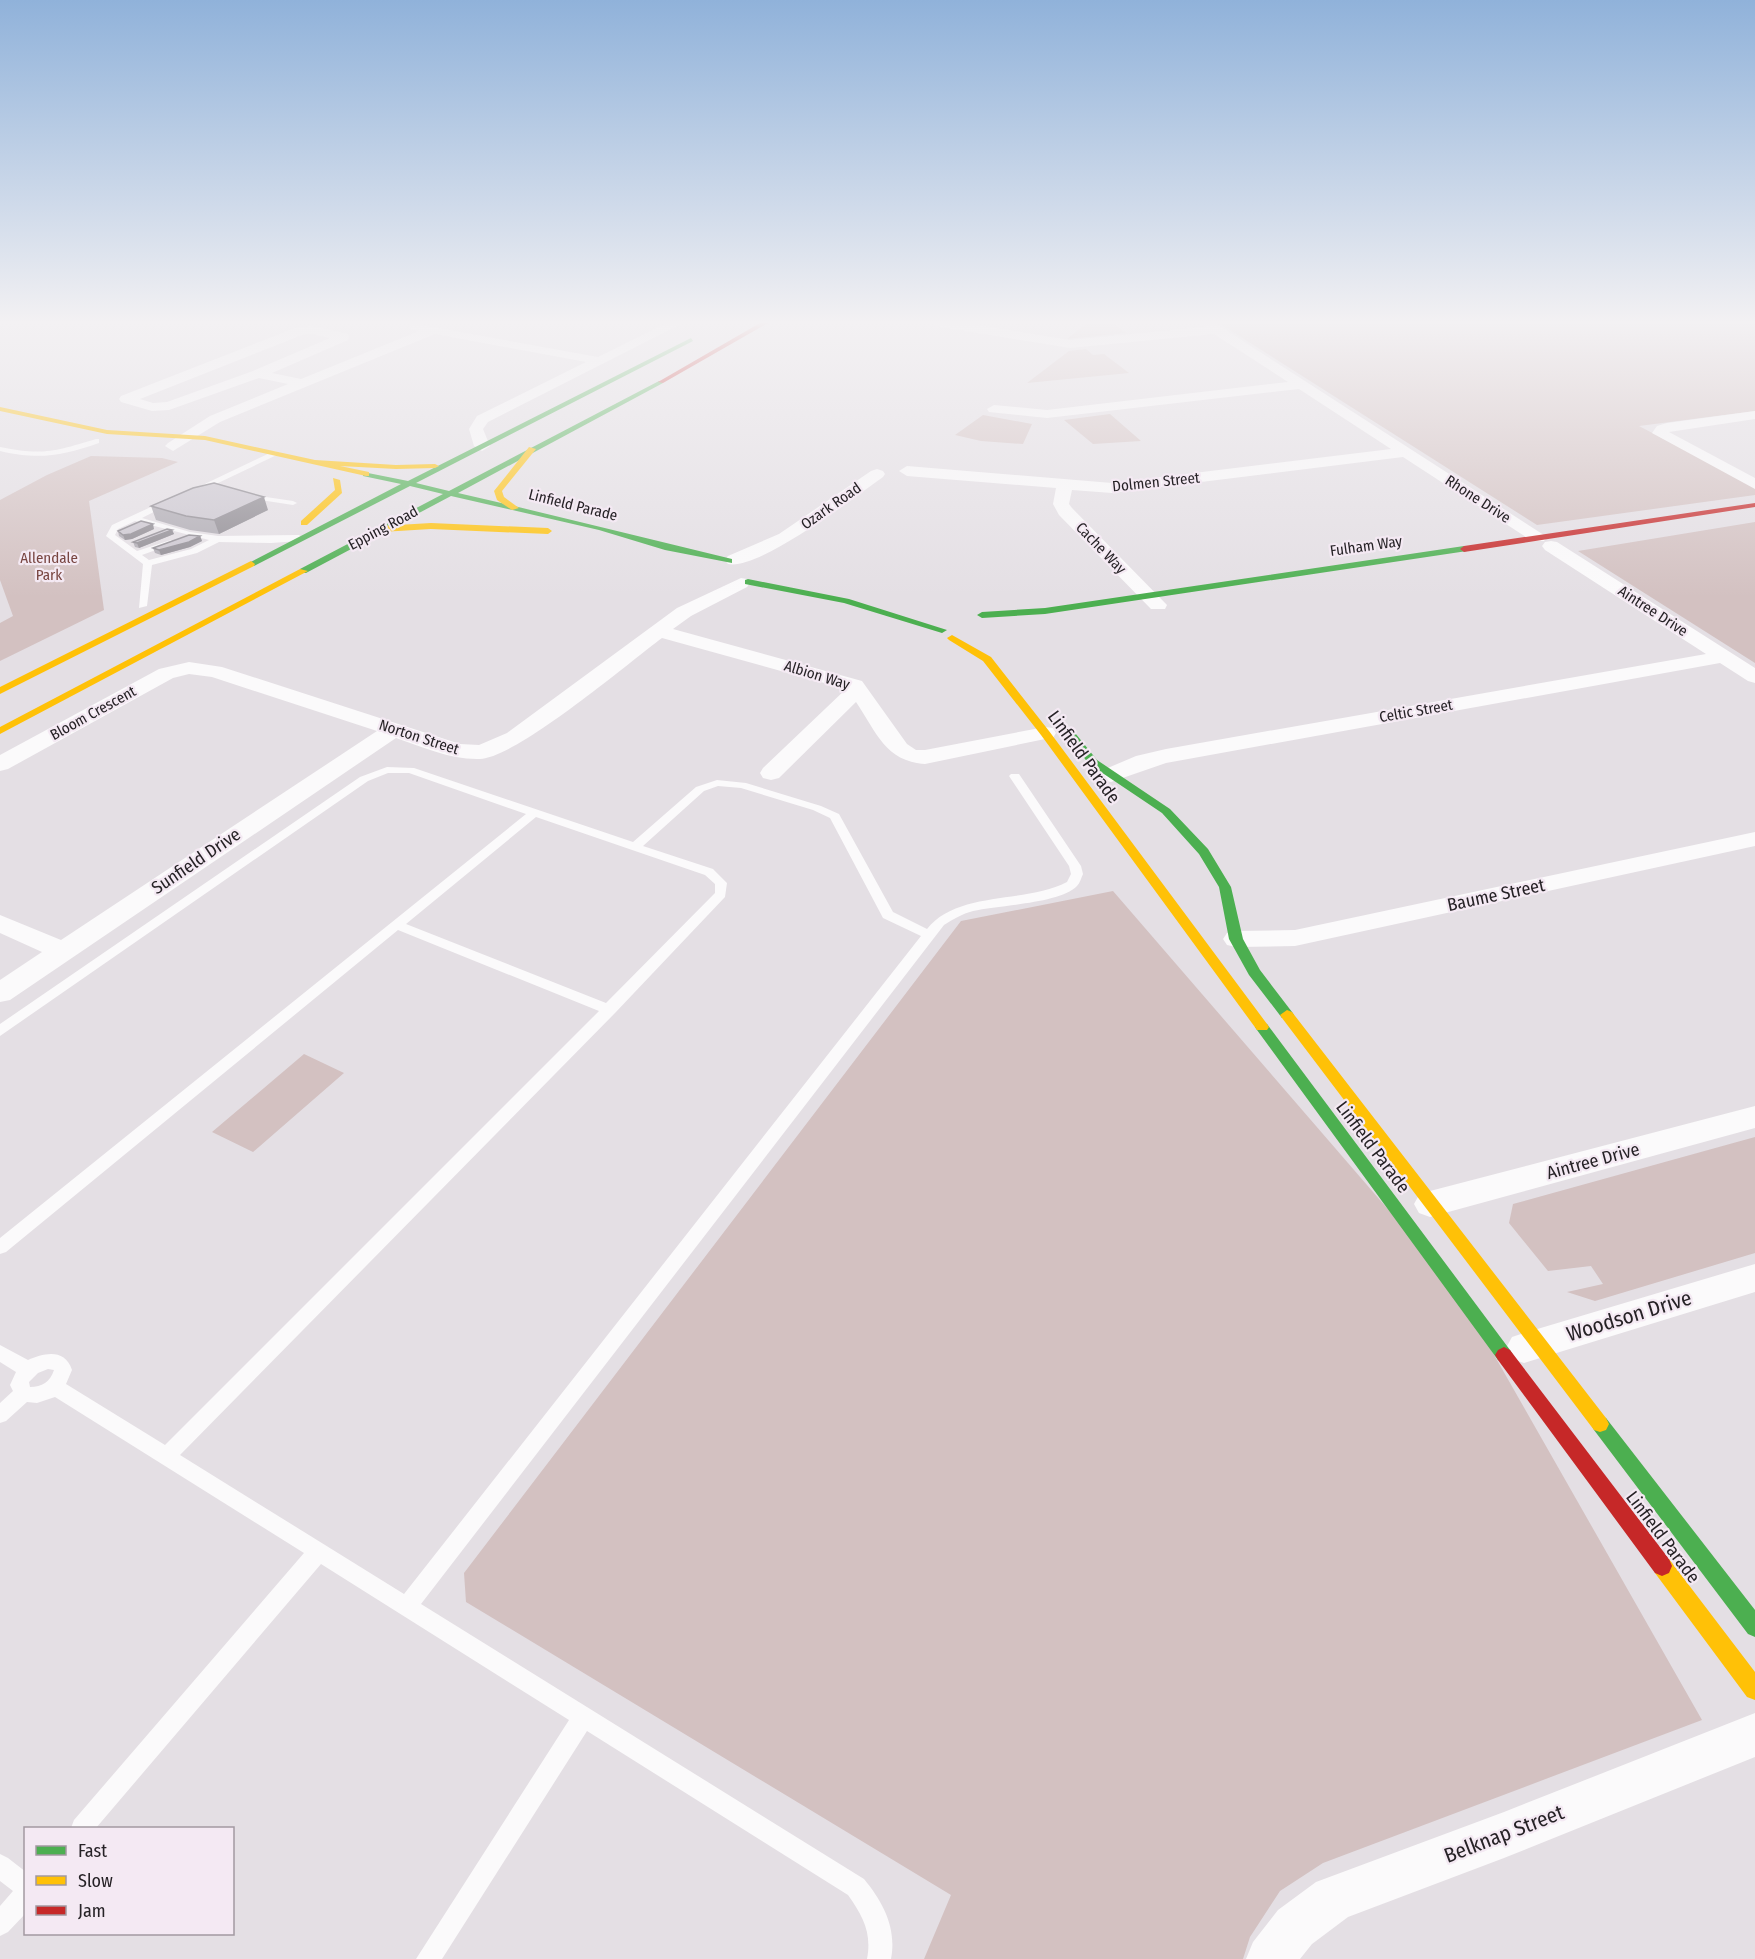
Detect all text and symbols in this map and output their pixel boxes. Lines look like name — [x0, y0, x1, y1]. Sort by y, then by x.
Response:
street label: Dolmen Street — [1111, 468, 1201, 496]
street label: Rhone Drive — [1442, 471, 1514, 527]
street label: Ozark Road — [797, 479, 865, 533]
street label: Linfield Parade — [527, 485, 619, 525]
street label: Epping Road — [345, 502, 421, 554]
street label: Cache Way — [1072, 518, 1130, 578]
street label: Fulham Way — [1329, 532, 1404, 560]
park label: Allendale Park — [20, 549, 78, 584]
street label: Aintree Drive — [1615, 582, 1691, 640]
street label: Albion Way — [782, 657, 852, 694]
street label: Bloom Crescent — [47, 682, 139, 744]
street label: Celtic Street — [1378, 696, 1454, 726]
street label: Linfield Parade — [1043, 706, 1125, 808]
street label: Norton Street — [377, 716, 461, 758]
street label: Sunfield Drive — [147, 823, 245, 899]
street label: Baume Street — [1445, 874, 1547, 916]
street label: Linfield Parade — [1331, 1097, 1415, 1197]
street label: Aintree Drive — [1544, 1138, 1642, 1184]
street label: Woodson Drive — [1563, 1285, 1695, 1347]
street label: Linfield Parade — [1621, 1487, 1705, 1587]
street label: Belknap Street — [1440, 1799, 1568, 1869]
legend — [24, 1827, 234, 1935]
text: Fast — [78, 1840, 107, 1862]
text: Slow — [78, 1870, 113, 1892]
text: Jam — [78, 1900, 106, 1922]

